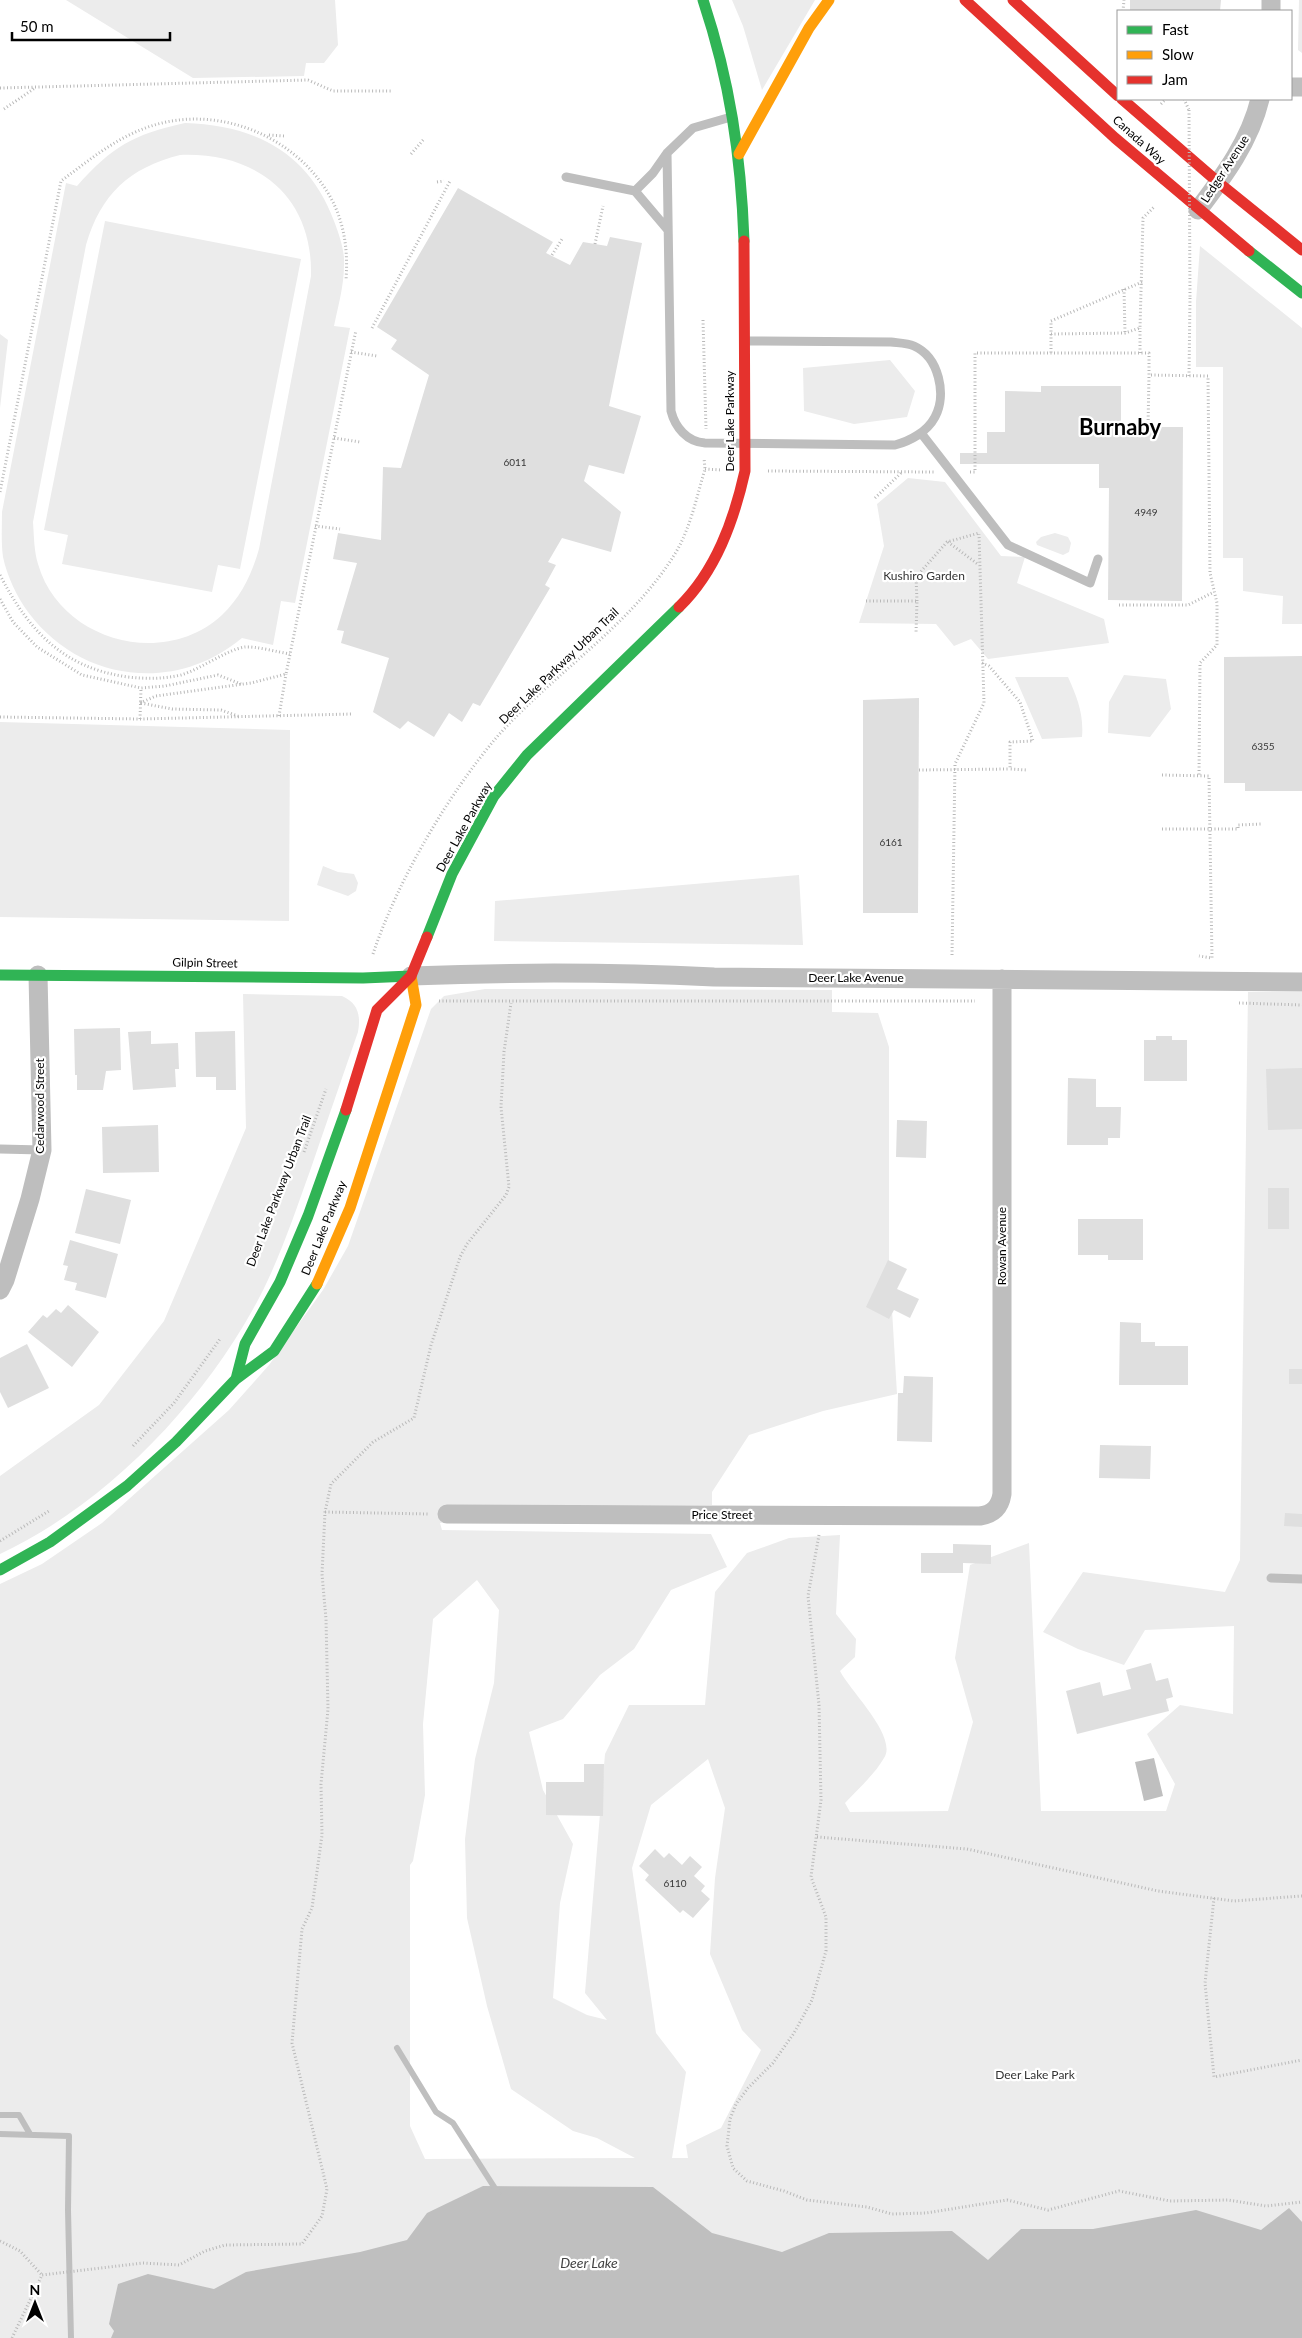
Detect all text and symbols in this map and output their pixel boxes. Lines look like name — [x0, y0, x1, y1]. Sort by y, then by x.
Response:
scale bar — [12, 10, 170, 42]
legend — [1117, 10, 1292, 100]
text: 50 m — [20, 17, 54, 35]
text: Fast — [1162, 20, 1189, 38]
text: Slow — [1162, 45, 1194, 63]
text: Jam — [1162, 70, 1188, 88]
street label: Canada Way — [1110, 112, 1169, 168]
street label: Ledger Avenue — [1197, 132, 1252, 205]
street label: Deer Lake Parkway — [722, 370, 737, 472]
district label: Burnaby — [1079, 413, 1162, 440]
house number: 6011 — [503, 456, 527, 468]
house number: 4949 — [1134, 506, 1158, 518]
park label: Kushiro Garden — [883, 568, 965, 583]
street label: Deer Lake Parkway Urban Trail — [496, 604, 622, 727]
house number: 6355 — [1251, 740, 1275, 752]
street label: Deer Lake Parkway — [433, 778, 495, 875]
house number: 6161 — [879, 836, 903, 848]
street label: Gilpin Street — [172, 954, 239, 971]
street label: Deer Lake Avenue — [808, 970, 904, 985]
street label: Cedarwood Street — [32, 1057, 47, 1154]
street label: Deer Lake Parkway Urban Trail — [243, 1113, 314, 1268]
street label: Deer Lake Parkway — [298, 1177, 350, 1277]
street label: Rowan Avenue — [994, 1207, 1009, 1285]
street label: Price Street — [692, 1507, 753, 1522]
house number: 6110 — [663, 1877, 687, 1889]
park label: Deer Lake Park — [995, 2067, 1076, 2082]
water label: Deer Lake — [560, 2254, 618, 2271]
north arrow — [10, 2278, 60, 2328]
text: N — [30, 2281, 40, 2298]

